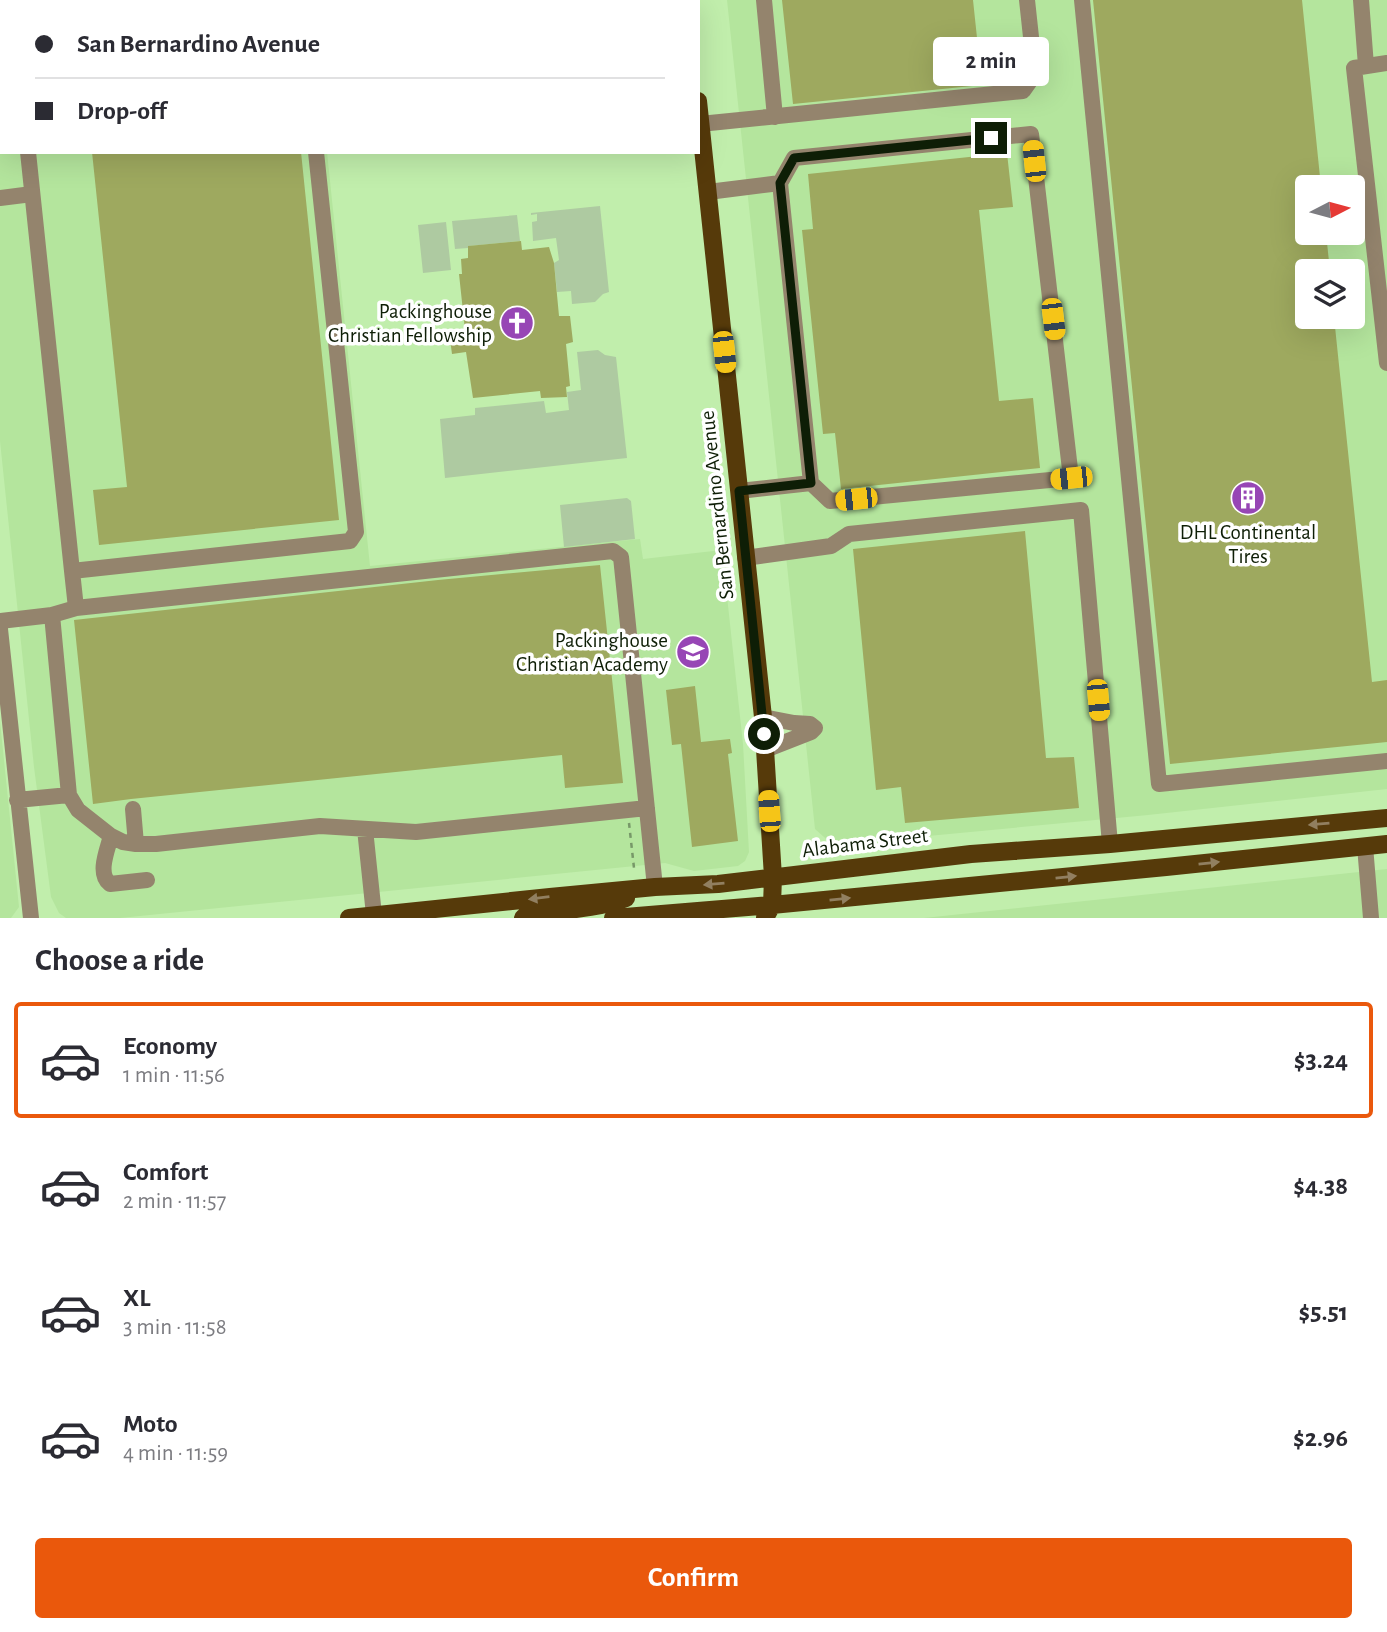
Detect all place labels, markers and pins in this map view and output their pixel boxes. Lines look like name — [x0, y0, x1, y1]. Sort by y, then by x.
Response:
place label: Packinghouse Christian Fellowship — [328, 301, 492, 346]
church icon: Packinghouse Christian Fellowship — [498, 304, 536, 342]
building icon: DHL Continental Tires — [1229, 479, 1267, 517]
place label: DHL Continental Tires — [1180, 522, 1316, 567]
place label: Packinghouse Christian Academy — [516, 630, 668, 675]
school or university icon: Packinghouse Christian Academy — [674, 633, 712, 671]

